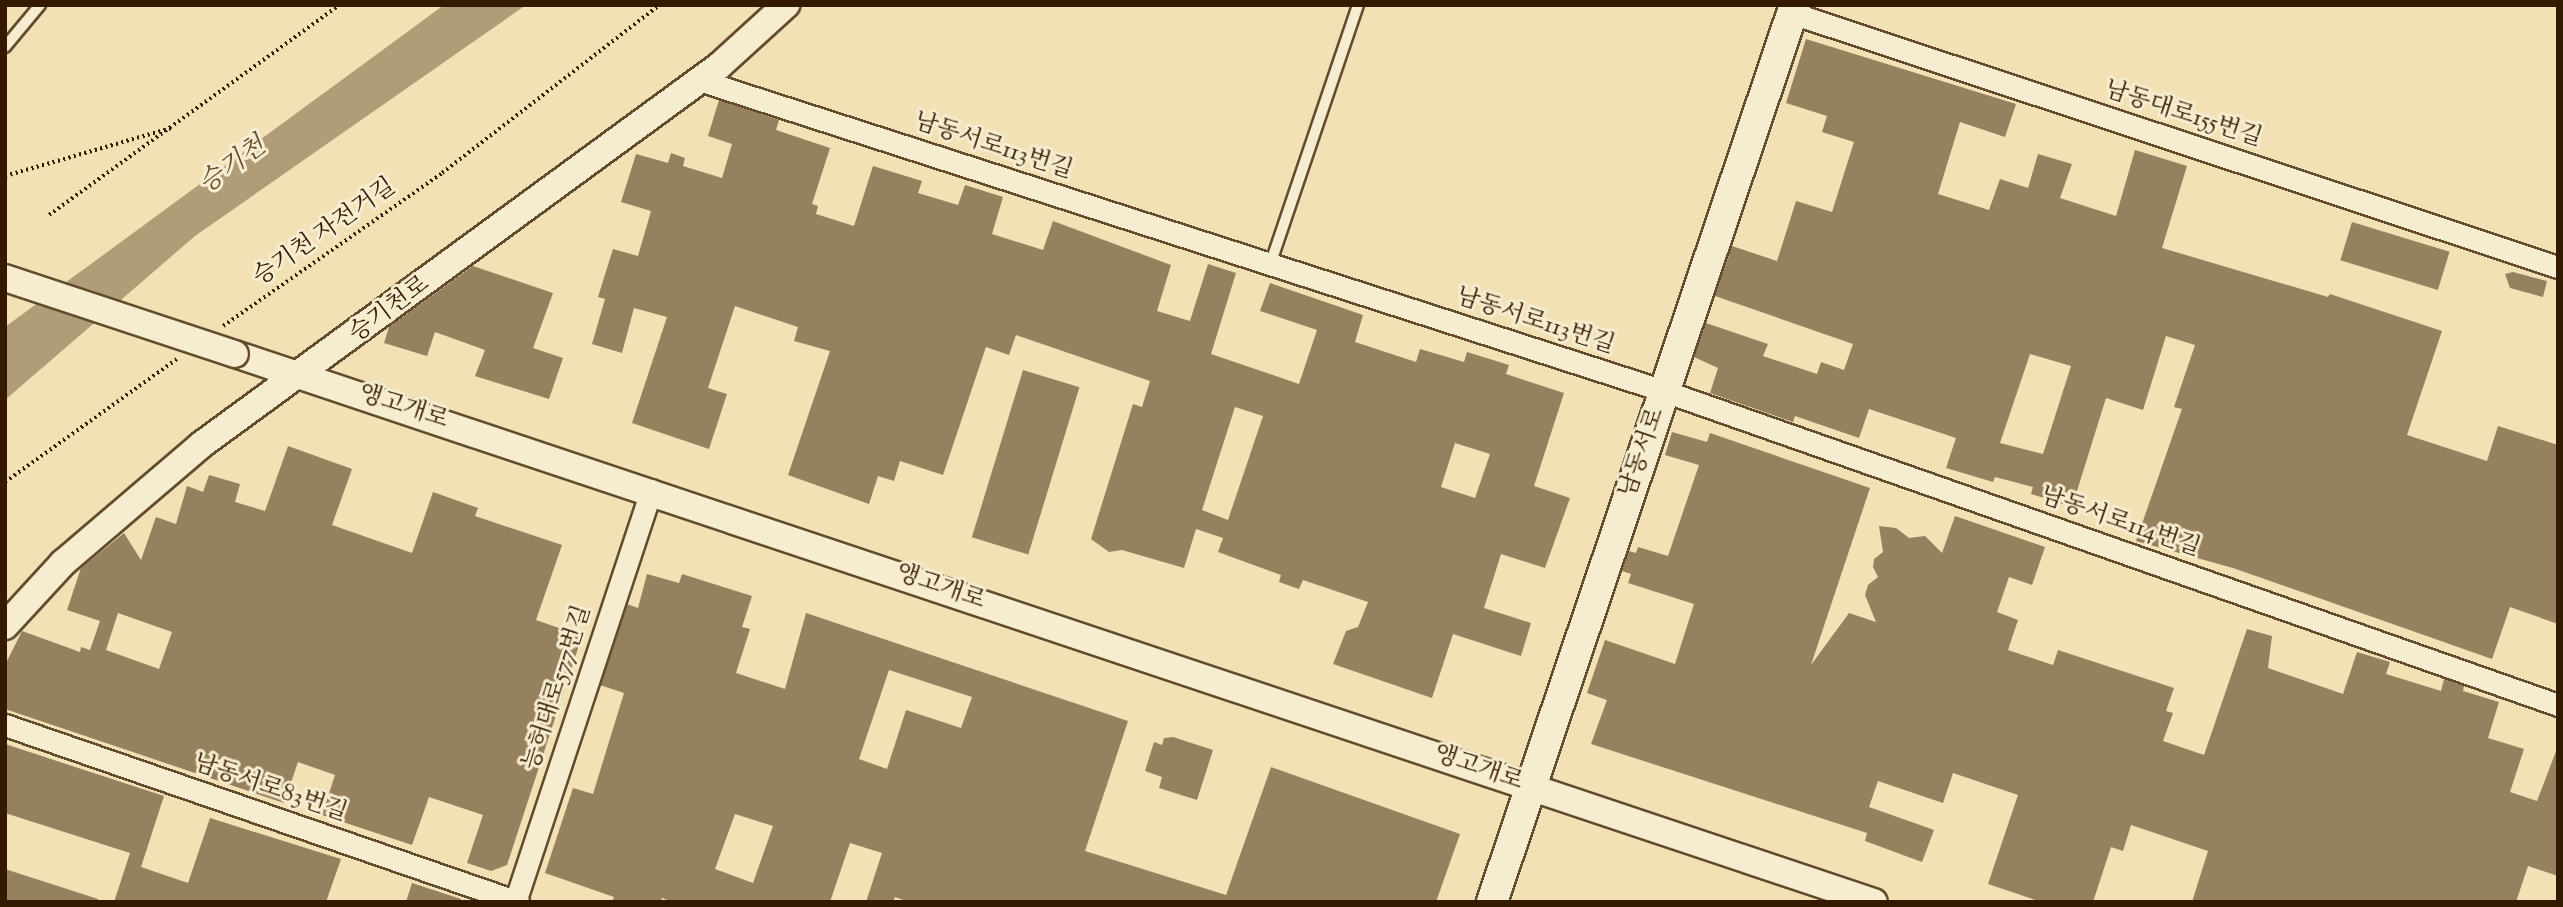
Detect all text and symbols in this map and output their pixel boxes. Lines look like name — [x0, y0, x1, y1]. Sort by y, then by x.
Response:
street label: 남동대로155번길 — [2101, 76, 2265, 154]
street label: 남동서로113번길 — [910, 108, 1076, 186]
water label: 승기천 — [193, 131, 273, 201]
street label: 승기천 자전거길 — [248, 173, 402, 293]
street label: 승기천로 — [344, 271, 436, 349]
street label: 남동서로113번길 — [1452, 283, 1618, 361]
street label: 앵고개로 — [354, 380, 452, 436]
street label: 남동서로 — [1614, 404, 1672, 502]
street label: 남동서로114번길 — [2036, 482, 2204, 564]
street label: 앵고개로 — [891, 559, 989, 617]
street label: 능허대로577번길 — [518, 602, 598, 774]
street label: 앵고개로 — [1429, 740, 1527, 798]
street label: 남동서로83번길 — [189, 749, 351, 829]

